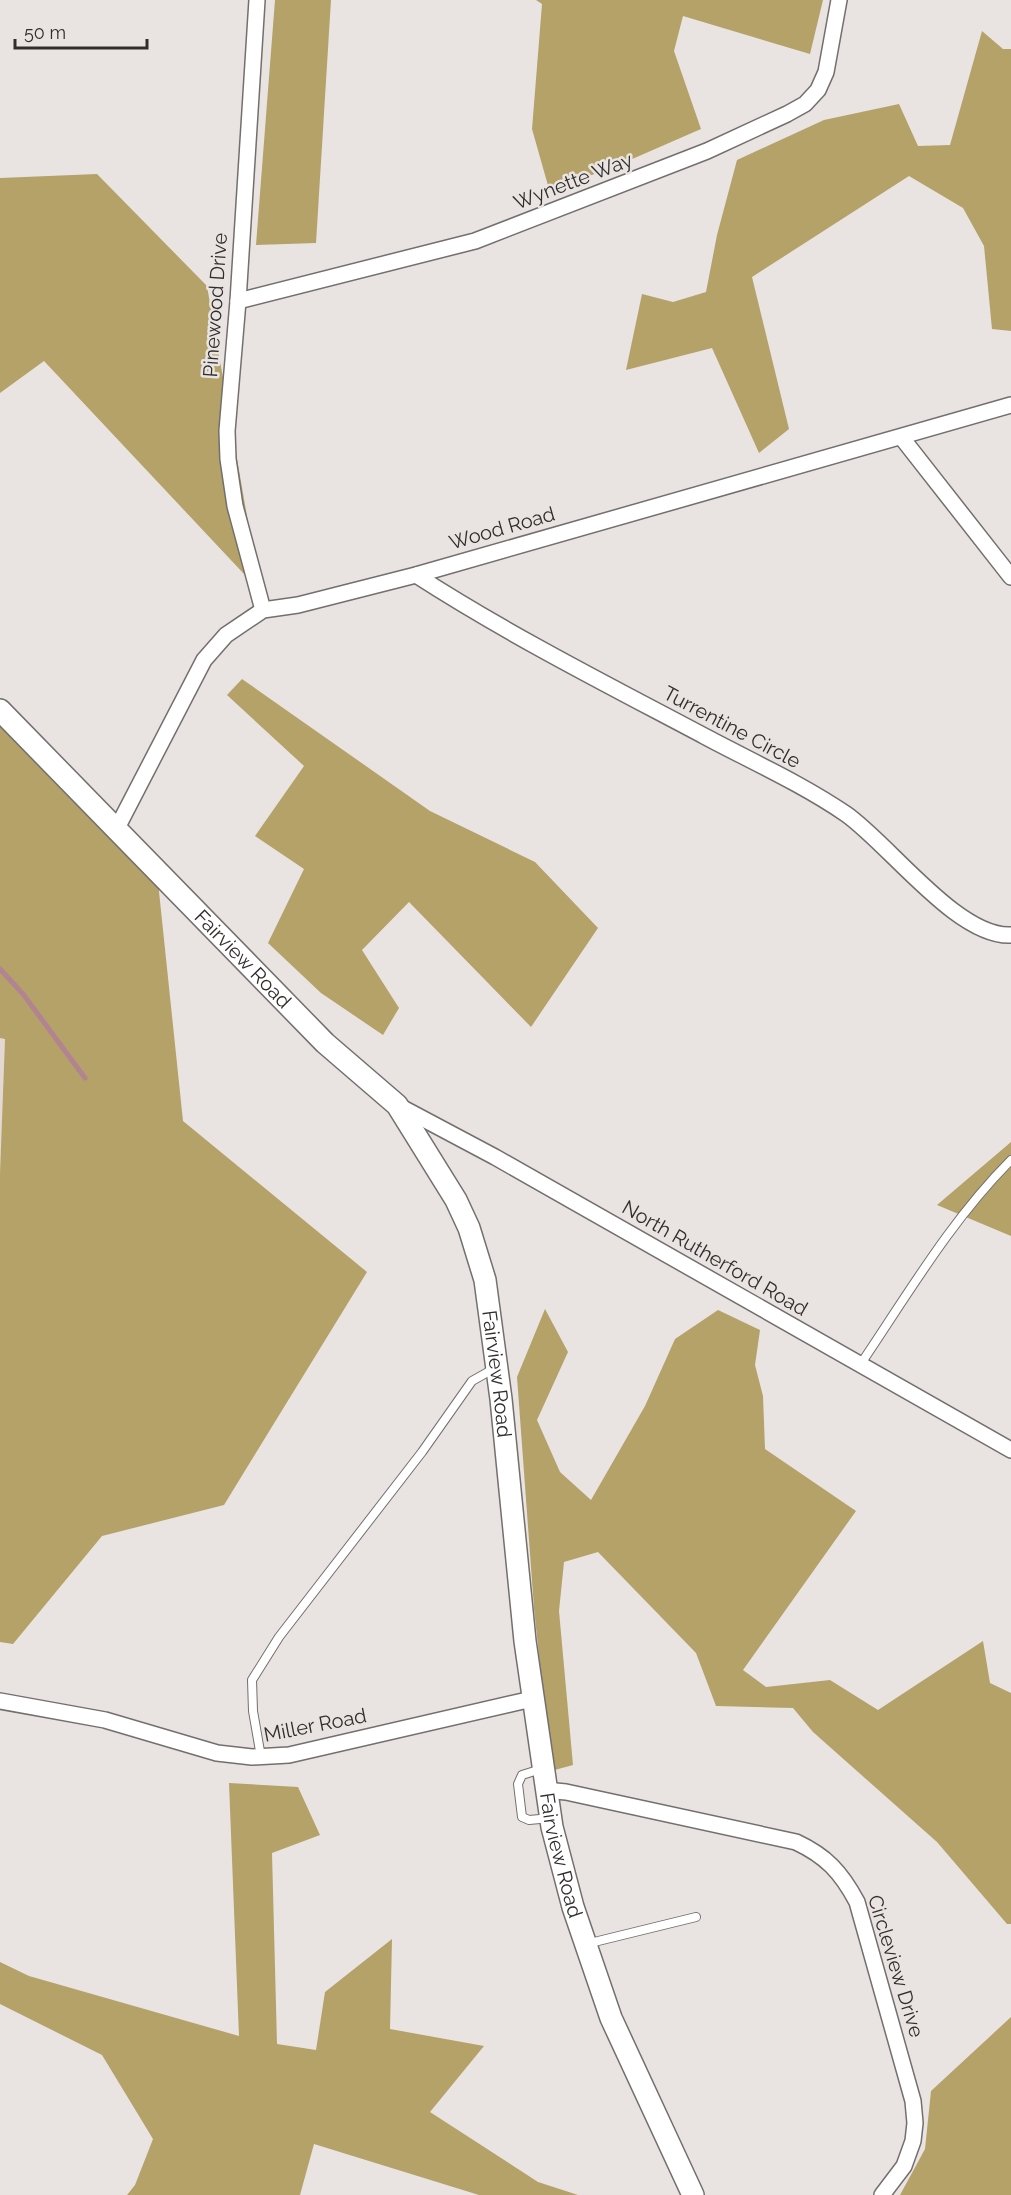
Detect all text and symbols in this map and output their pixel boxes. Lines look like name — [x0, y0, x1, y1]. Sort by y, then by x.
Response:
scale bar — [15, 12, 147, 50]
text: 50 m — [24, 22, 66, 43]
street label: Wynette Way — [510, 147, 636, 215]
street label: Pinewood Drive — [198, 232, 232, 378]
street label: Wood Road — [446, 501, 558, 555]
street label: Turrentine Circle — [659, 681, 805, 773]
street label: Fairview Road — [190, 905, 296, 1013]
street label: North Rutherford Road — [618, 1195, 812, 1321]
street label: Fairview Road — [477, 1309, 517, 1439]
street label: Miller Road — [262, 1703, 368, 1747]
street label: Fairview Road — [535, 1791, 588, 1921]
street label: Circleview Drive — [863, 1892, 929, 2040]

